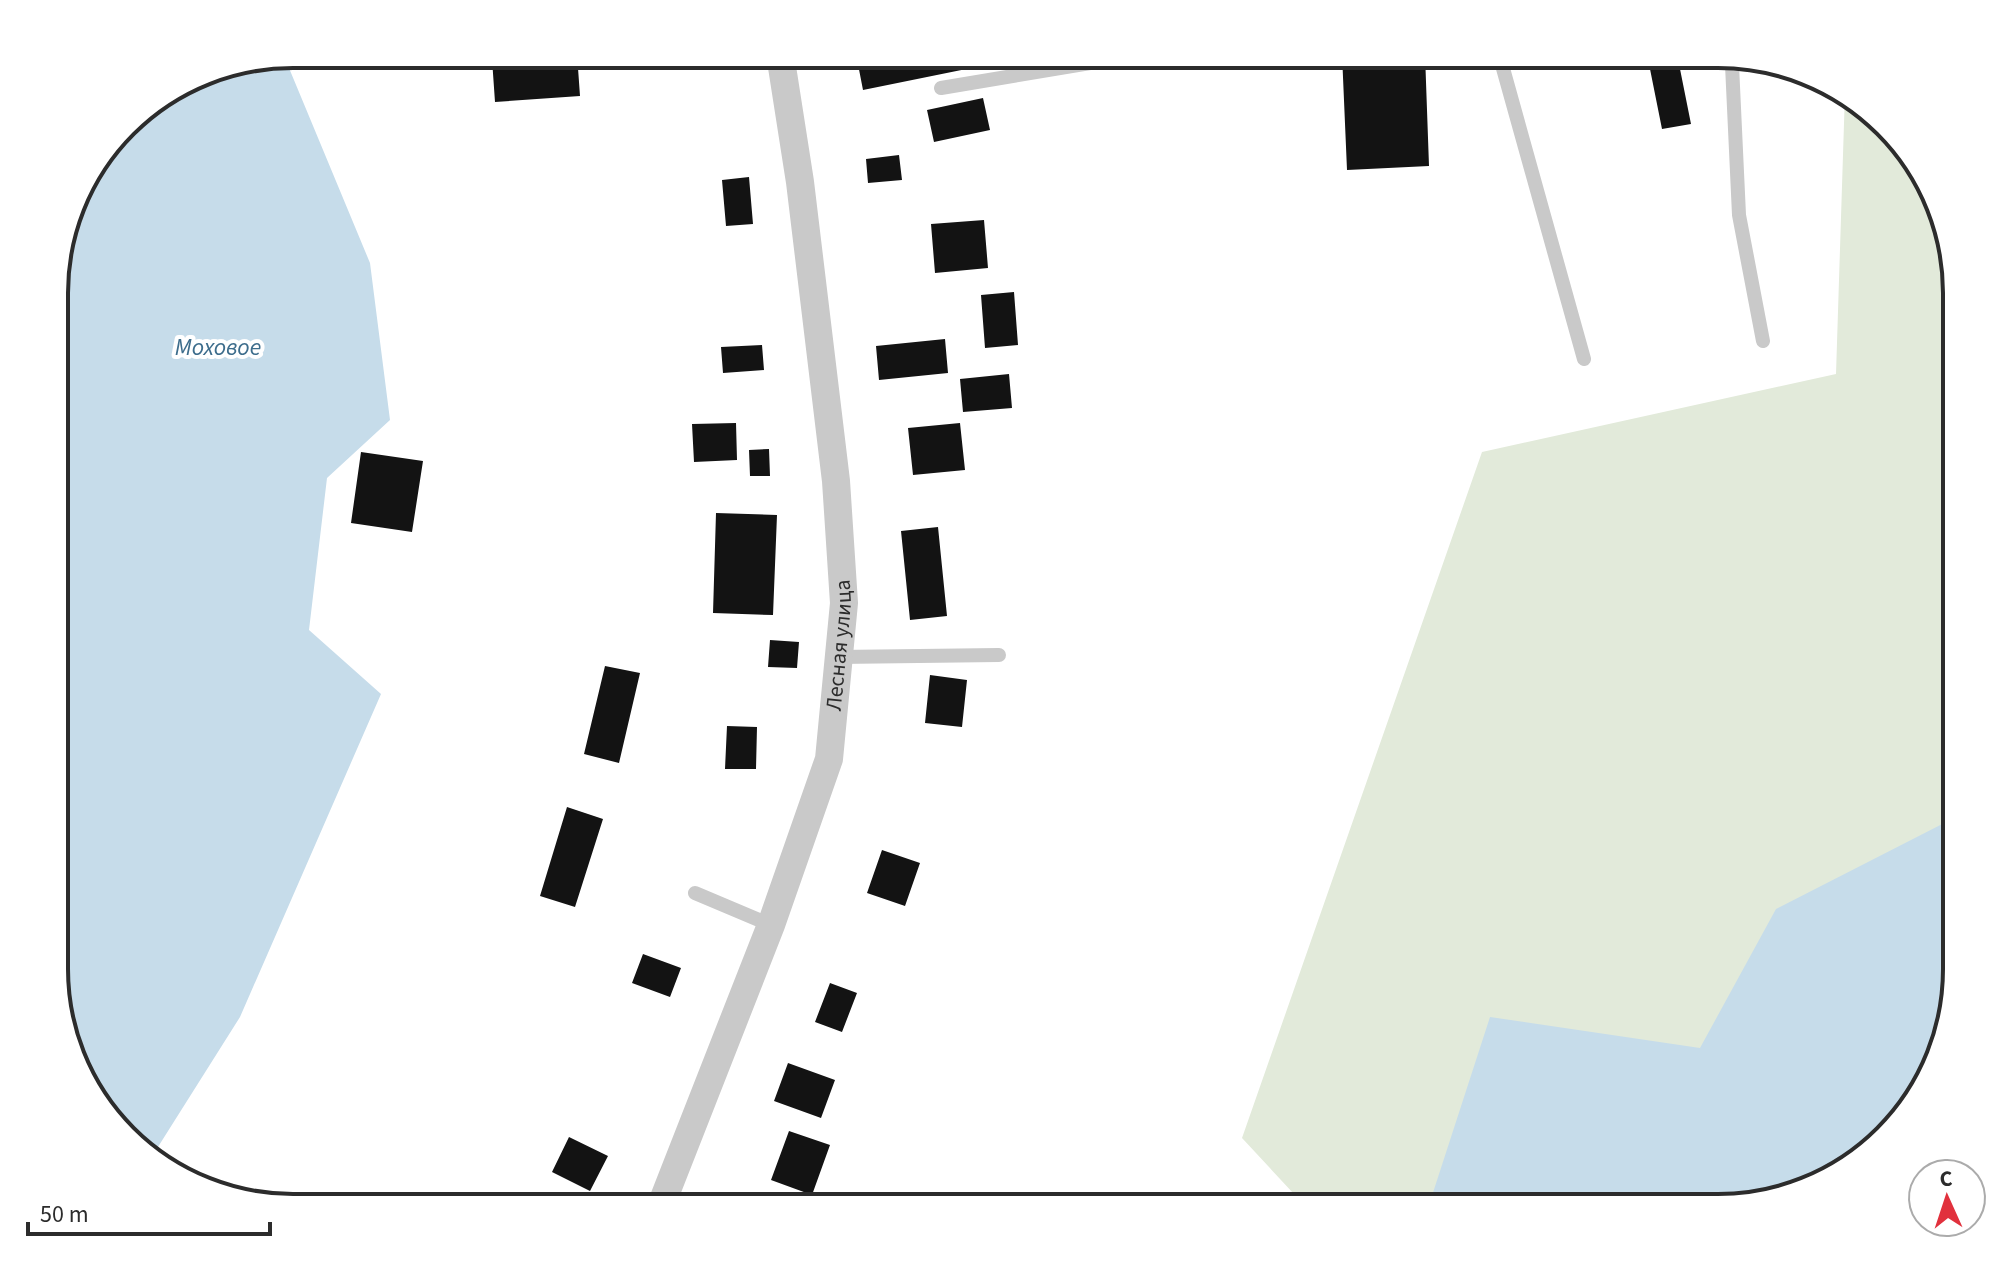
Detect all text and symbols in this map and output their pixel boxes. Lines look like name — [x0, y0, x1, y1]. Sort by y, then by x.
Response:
water label: Моховое — [175, 330, 261, 365]
street label: Лесная улица — [818, 579, 860, 712]
north arrow — [1907, 1158, 1987, 1238]
text: С — [1939, 1163, 1953, 1195]
scale bar — [28, 1186, 270, 1236]
text: 50 m — [40, 1197, 89, 1232]

